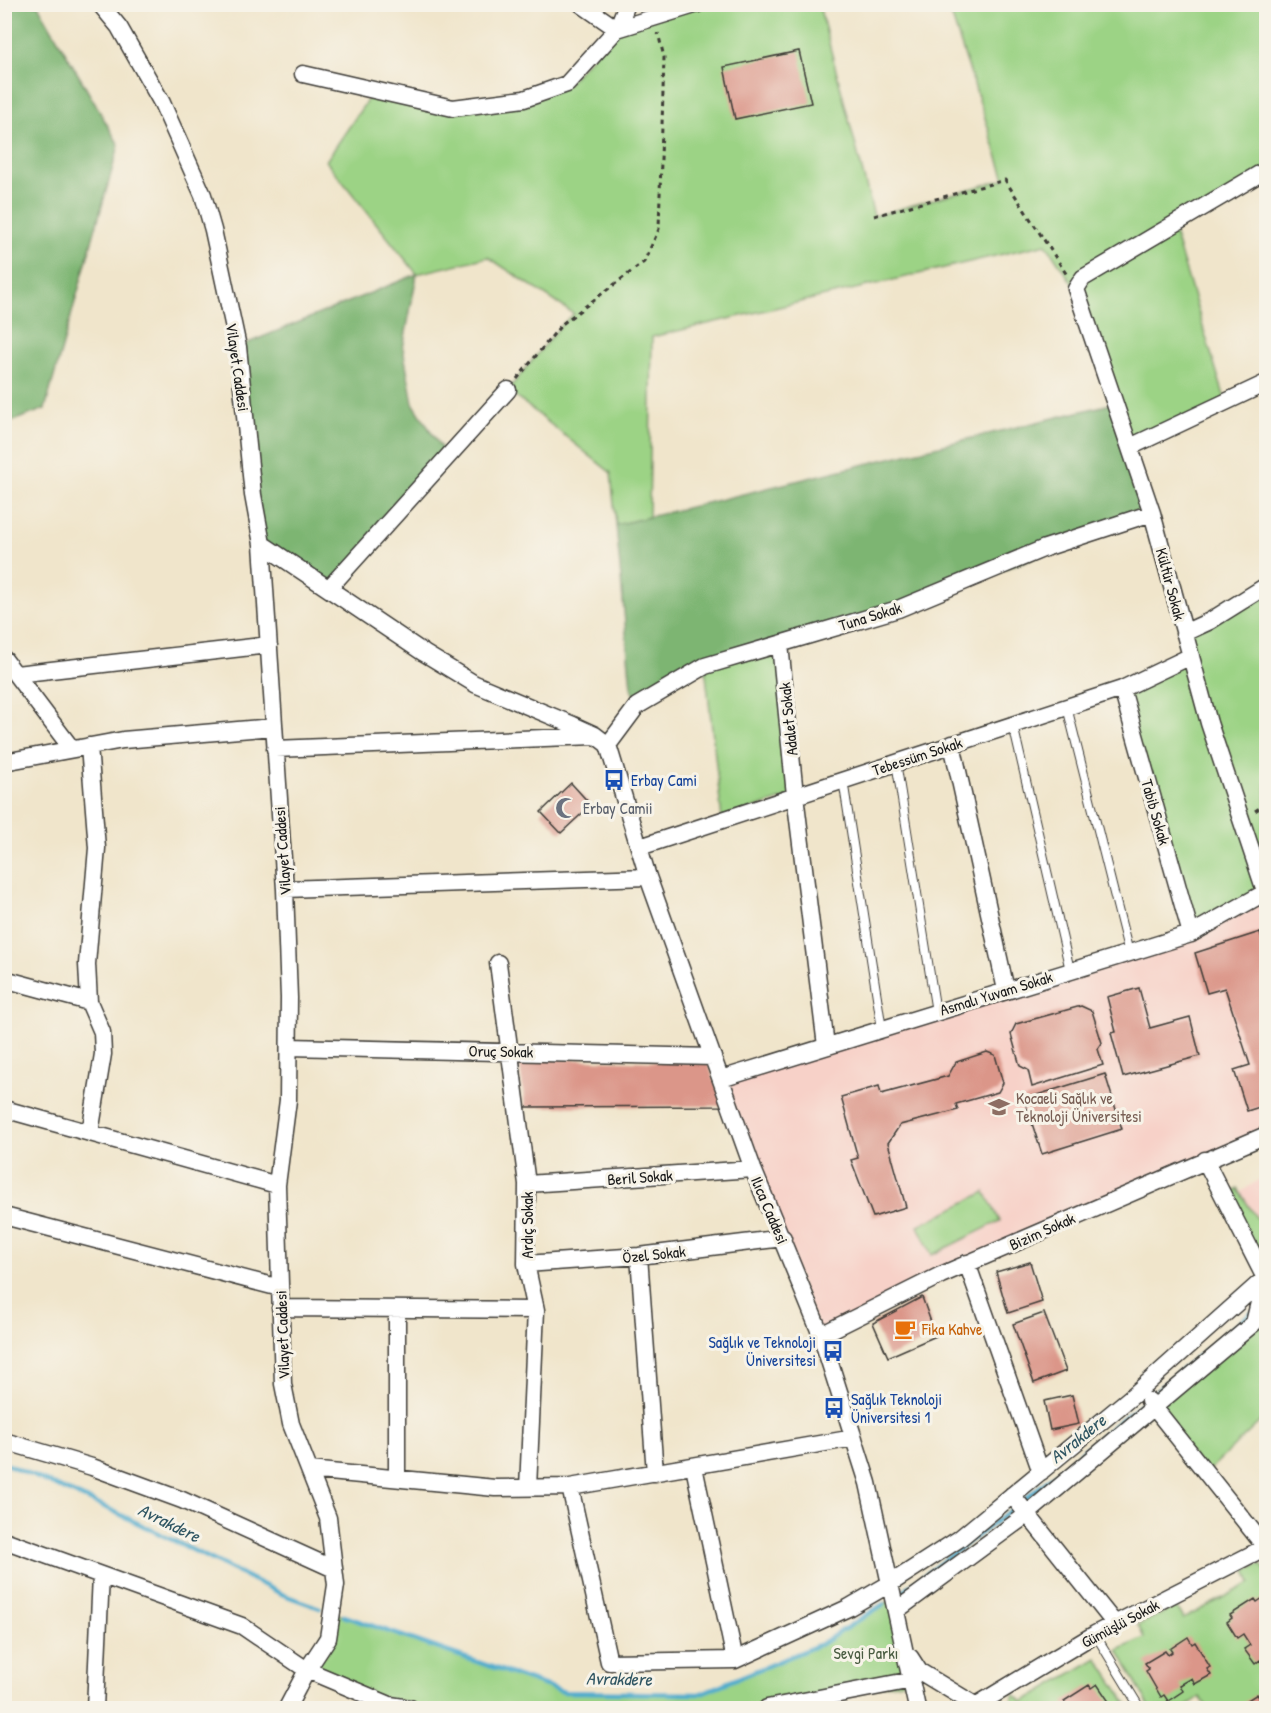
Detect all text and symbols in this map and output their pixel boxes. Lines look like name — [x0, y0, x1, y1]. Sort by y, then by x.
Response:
street label: Vilayet Caddesi — [221, 321, 255, 413]
street label: Kültür Sokak — [1151, 545, 1191, 623]
street label: Tuna Sokak — [836, 596, 904, 636]
street label: Adalet Sokak — [773, 681, 803, 757]
street label: Tebessüm Sokak — [869, 731, 965, 781]
bus stop icon: Erbay Cami — [602, 768, 626, 792]
place label: Erbay Cami — [631, 769, 697, 791]
street label: Tabib Sokak — [1136, 776, 1176, 848]
mosque icon: Erbay Camii — [554, 796, 578, 820]
place label: Erbay Camii — [583, 797, 653, 819]
street label: Vilayet Caddesi — [268, 806, 296, 896]
street label: Asmalı Yuvam Sokak — [937, 965, 1055, 1021]
street label: Oruç Sokak — [468, 1039, 534, 1063]
place label: Kocaeli Sağlık ve Teknoloji Üniversitesi — [1016, 1087, 1142, 1127]
school or university icon: Kocaeli Sağlık ve Teknoloji Üniversitesi — [987, 1095, 1011, 1119]
street label: Beril Sokak — [607, 1164, 674, 1190]
street label: Ilıca Caddesi — [746, 1173, 794, 1247]
street label: Ardıç Sokak — [516, 1191, 538, 1259]
street label: Bizim Sokak — [1006, 1207, 1079, 1255]
street label: Özel Sokak — [621, 1240, 687, 1268]
street label: Vilayet Caddesi — [269, 1290, 295, 1380]
cafe icon: Fika Kahve — [893, 1317, 917, 1341]
place label: Fika Kahve — [921, 1318, 983, 1340]
place label: Sağlık ve Teknoloji Üniversitesi — [708, 1331, 816, 1371]
bus stop icon: Sağlık ve Teknoloji Üniversitesi — [821, 1339, 845, 1363]
place label: Sağlık Teknoloji Üniversitesi 1 — [851, 1388, 942, 1428]
bus stop icon: Sağlık Teknoloji Üniversitesi 1 — [822, 1396, 846, 1420]
water label: Avrakdere — [1044, 1408, 1112, 1469]
water label: Avrakdere — [134, 1497, 205, 1549]
street label: Gümüşlü Sokak — [1077, 1593, 1163, 1653]
park label: Sevgi Parkı — [834, 1642, 898, 1664]
water label: Avrakdere — [586, 1665, 653, 1692]

